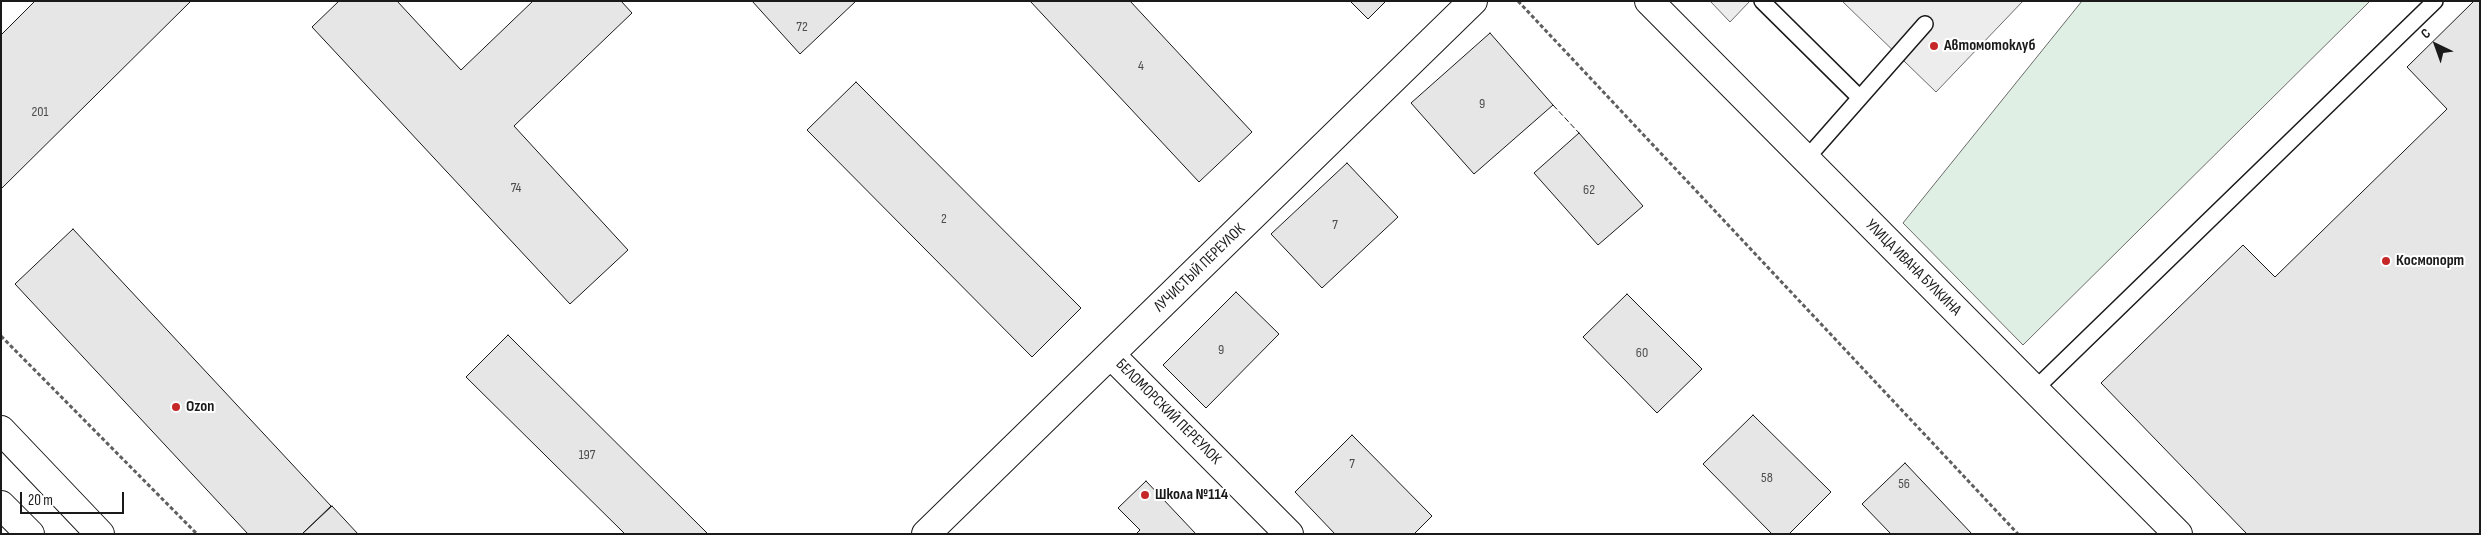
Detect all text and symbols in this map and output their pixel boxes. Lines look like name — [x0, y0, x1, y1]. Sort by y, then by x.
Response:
house number: 72 — [796, 19, 808, 35]
north arrow — [2411, 20, 2461, 70]
text: С — [2417, 25, 2434, 42]
place label: Автомотоклуб — [1944, 36, 2035, 56]
marker: Автомотоклуб — [1928, 40, 1940, 52]
house number: 4 — [1138, 58, 1144, 74]
house number: 9 — [1479, 96, 1485, 112]
house number: 201 — [32, 104, 48, 120]
house number: 74 — [511, 180, 521, 196]
house number: 62 — [1583, 182, 1595, 198]
house number: 2 — [941, 211, 947, 227]
street label: УЛИЦА ИВАНА БУЛКИНА — [1861, 216, 1965, 320]
house number: 7 — [1332, 217, 1338, 233]
street label: ЛУЧИСТЫЙ ПЕРЕУЛОК — [1150, 220, 1250, 316]
place label: Космопорт — [2396, 251, 2464, 271]
marker: Космопорт — [2380, 255, 2392, 267]
house number: 9 — [1218, 342, 1224, 358]
house number: 60 — [1636, 345, 1648, 361]
street label: БЕЛОМОРСКИЙ ПЕРЕУЛОК — [1111, 355, 1225, 469]
place label: Ozon — [186, 397, 214, 417]
marker: Ozon — [170, 401, 182, 413]
house number: 197 — [579, 447, 595, 463]
house number: 7 — [1349, 456, 1355, 472]
house number: 58 — [1761, 470, 1773, 486]
house number: 56 — [1898, 476, 1910, 492]
scale bar — [22, 482, 126, 514]
place label: Школа №114 — [1155, 485, 1228, 505]
marker: Школа №114 — [1139, 489, 1151, 501]
text: 20 m — [28, 491, 53, 510]

